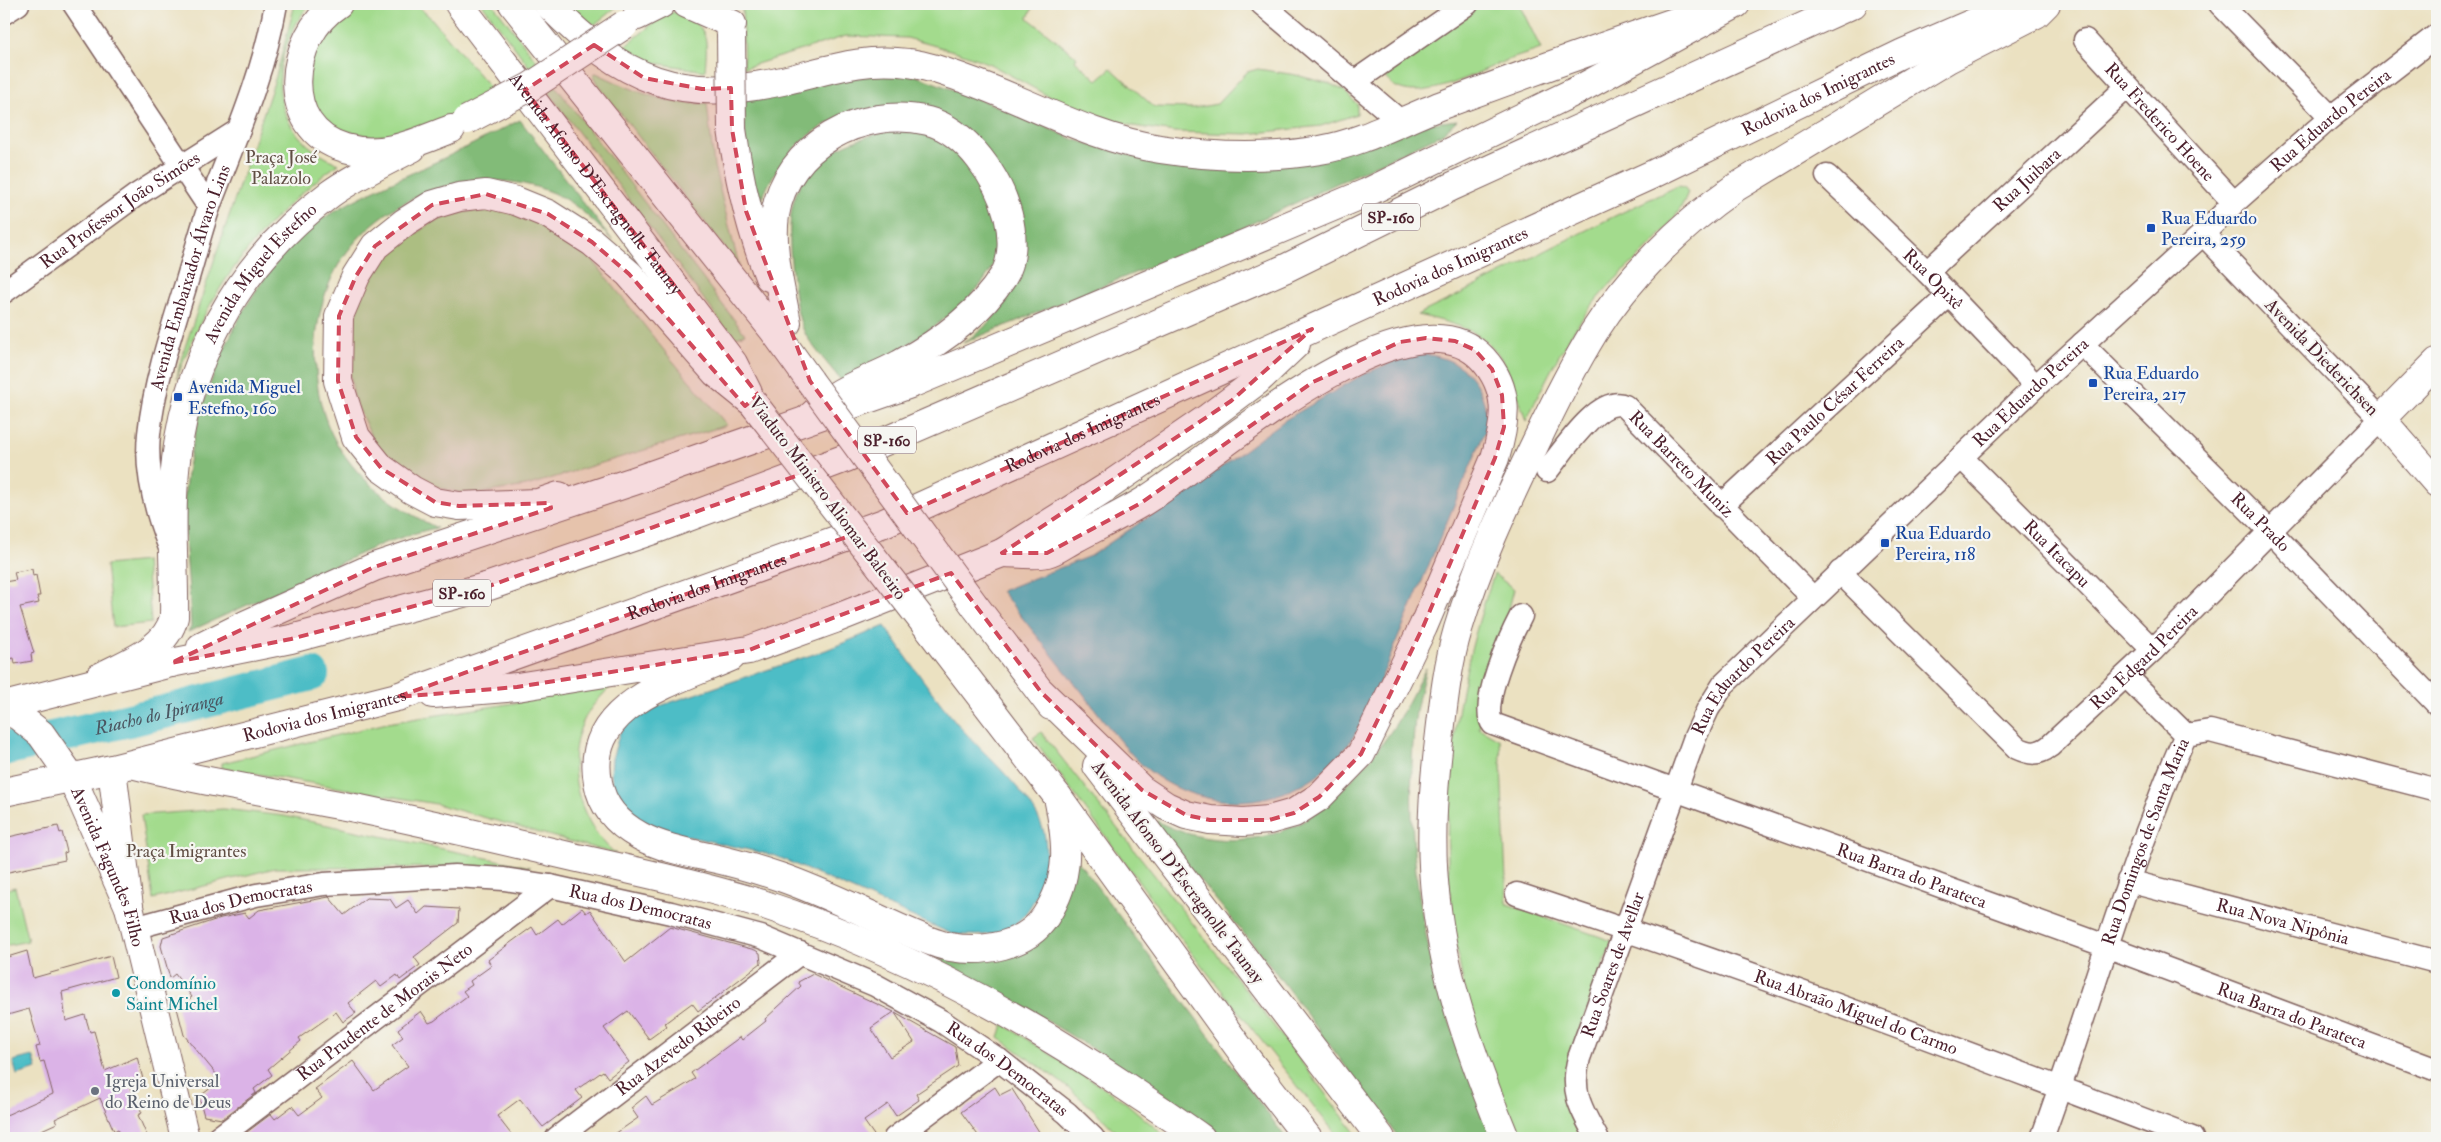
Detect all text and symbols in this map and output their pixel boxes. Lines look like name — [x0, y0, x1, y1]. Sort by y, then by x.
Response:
street label: Rodovia dos Imigrantes — [1738, 48, 1899, 141]
street label: Rua Frederico Hoene — [2099, 58, 2220, 187]
street label: Rua Eduardo Pereira — [2266, 63, 2396, 178]
street label: Avenida Afonso D'Escragnolle Taunay — [503, 67, 688, 300]
street label: Rua Juibara — [1988, 142, 2066, 217]
park label: Praça José Palazolo — [245, 146, 318, 190]
street label: Rua Professor João Simões — [35, 147, 205, 274]
street label: Avenida Embaixador Álvaro Lins — [145, 162, 236, 394]
street label: Avenida Miguel Estefno — [198, 198, 322, 348]
road number: SP-160 — [1362, 203, 1420, 230]
place label: Rua Eduardo Pereira, 259 — [2161, 207, 2257, 251]
street label: Rodovia dos Imigrantes — [1369, 221, 1532, 312]
marker: Rua Eduardo Pereira, 259 — [2145, 222, 2157, 234]
street label: Rua Opixê — [1898, 244, 1968, 315]
street label: Avenida Diederichsen — [2259, 293, 2384, 421]
street label: Rua Paulo César Ferreira — [1761, 331, 1909, 471]
street label: Rua Eduardo Pereira — [1968, 332, 2094, 452]
place label: Rua Eduardo Pereira, 217 — [2103, 362, 2199, 406]
place label: Avenida Miguel Estefno, 160 — [187, 376, 301, 420]
marker: Rua Eduardo Pereira, 217 — [2087, 377, 2099, 389]
street label: Rodovia dos Imigrantes — [1001, 388, 1164, 479]
marker: Avenida Miguel Estefno, 160 — [172, 391, 184, 403]
street label: Viaduto Ministro Aliomar Baleeiro — [744, 392, 912, 605]
street label: Rua Barreto Muniz — [1624, 406, 1739, 523]
road number: SP-160 — [858, 426, 916, 454]
street label: Rua Prado — [2226, 487, 2295, 557]
street label: Rua Itacapu — [2018, 515, 2095, 593]
place label: Rua Eduardo Pereira, 118 — [1895, 522, 1991, 566]
marker: Rua Eduardo Pereira, 118 — [1879, 537, 1891, 549]
street label: Rodovia dos Imigrantes — [624, 548, 790, 626]
road number: SP-160 — [433, 580, 491, 606]
street label: Rua Edgard Pereira — [2085, 600, 2203, 715]
street label: Rua Eduardo Pereira — [1687, 611, 1800, 739]
street label: Rodovia dos Imigrantes — [240, 684, 409, 748]
water label: Riacho do Ipiranga — [91, 686, 226, 741]
street label: Rua Domingos de Santa Maria — [2097, 734, 2195, 948]
street label: Avenida Afonso D'Escragnolle Taunay — [1086, 755, 1270, 989]
street label: Avenida Fagundes Filho — [65, 782, 149, 949]
street label: Rua Barra do Parateca — [1833, 838, 1990, 914]
park label: Praça Imigrantes — [126, 840, 246, 863]
street label: Rua dos Democratas — [167, 875, 314, 930]
street label: Rua dos Democratas — [567, 880, 714, 935]
street label: Rua Soares de Avellar — [1576, 889, 1650, 1041]
street label: Rua Nova Nipônia — [2214, 894, 2352, 951]
street label: Rua Prudente de Morais Neto — [292, 938, 478, 1086]
street label: Rua Abraão Miguel do Carmo — [1751, 965, 1961, 1061]
place label: Condomínio Saint Michel — [126, 972, 218, 1016]
street label: Rua Barra do Parateca — [2214, 978, 2370, 1055]
marker: Condomínio Saint Michel — [110, 987, 122, 999]
street label: Rua Azevedo Ribeiro — [611, 991, 746, 1101]
street label: Rua dos Democratas — [942, 1017, 1073, 1122]
place label: Igreja Universal do Reino de Deus — [105, 1070, 231, 1114]
marker: Igreja Universal do Reino de Deus — [89, 1085, 101, 1097]

